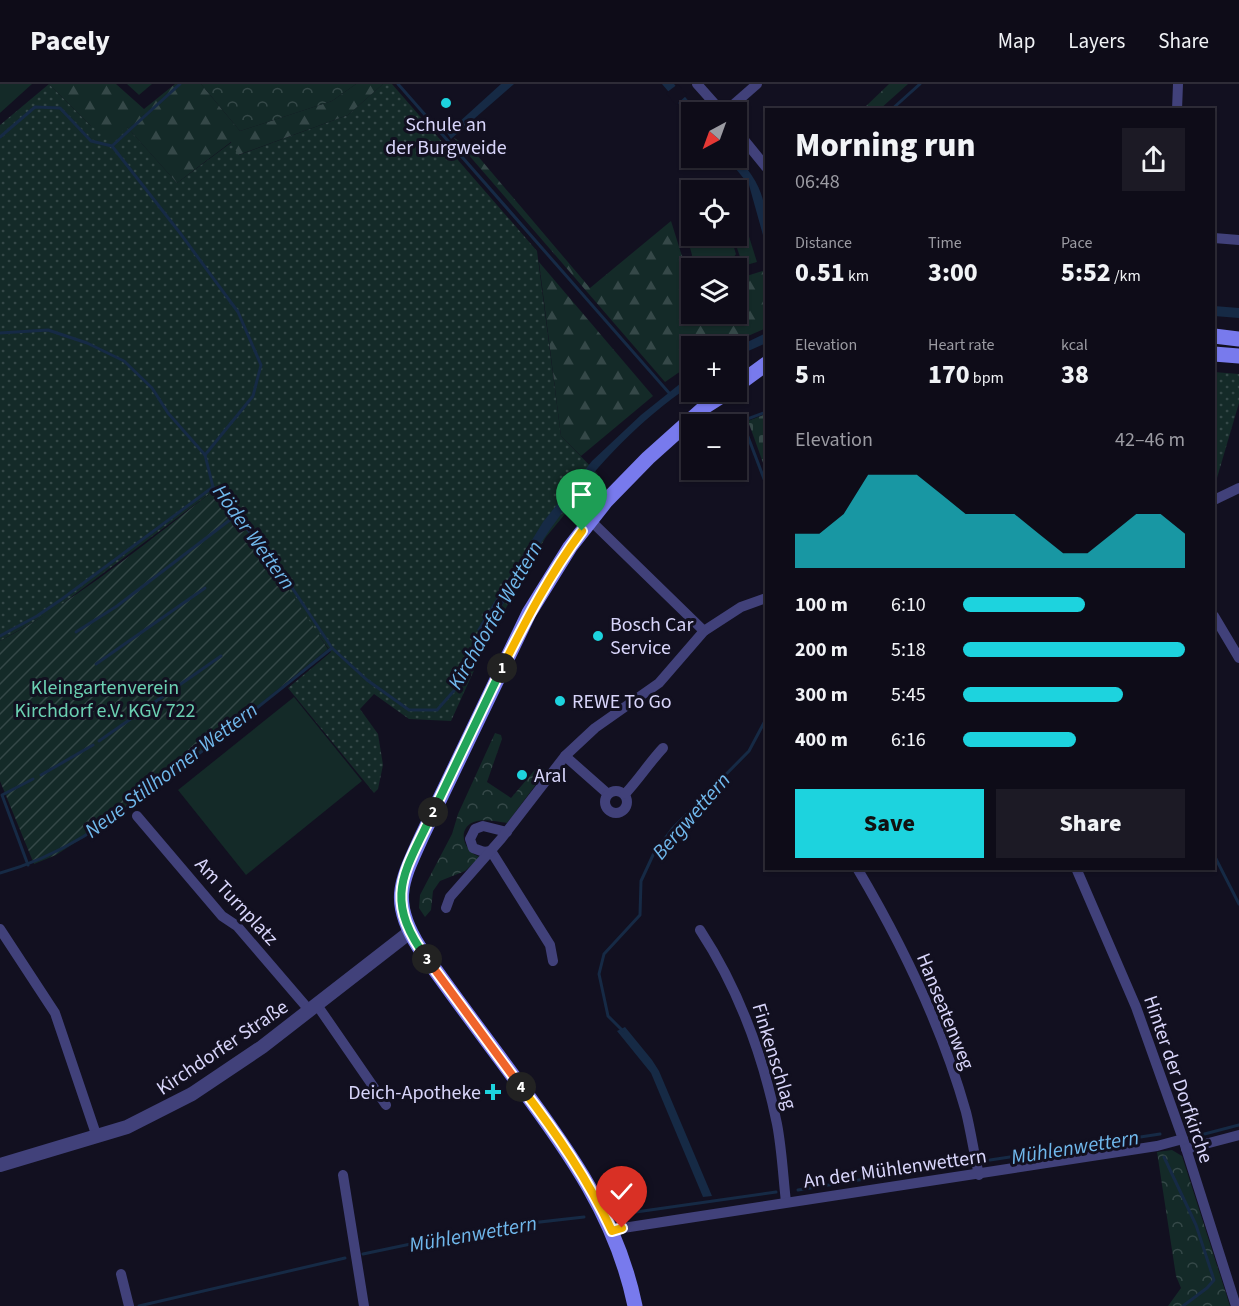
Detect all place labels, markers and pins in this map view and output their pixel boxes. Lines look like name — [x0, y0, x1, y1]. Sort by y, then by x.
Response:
marker: Schule an der Burgweide — [439, 96, 453, 110]
place label: Schule an der Burgweide — [385, 111, 507, 162]
pin — [556, 469, 607, 531]
place label: Bosch Car Service — [610, 611, 693, 662]
marker: Bosch Car Service — [591, 629, 605, 643]
pin: 1 — [487, 653, 517, 683]
place label: REWE To Go — [572, 688, 672, 716]
marker: REWE To Go — [553, 694, 567, 708]
place label: Aral — [534, 762, 567, 790]
marker: Aral — [515, 768, 529, 782]
pin: 2 — [418, 797, 448, 827]
pin: 3 — [412, 944, 442, 974]
pin: 4 — [506, 1072, 536, 1102]
place label: Deich-Apotheke — [348, 1079, 481, 1107]
marker: Deich-Apotheke — [486, 1085, 500, 1099]
pin — [596, 1166, 647, 1228]

